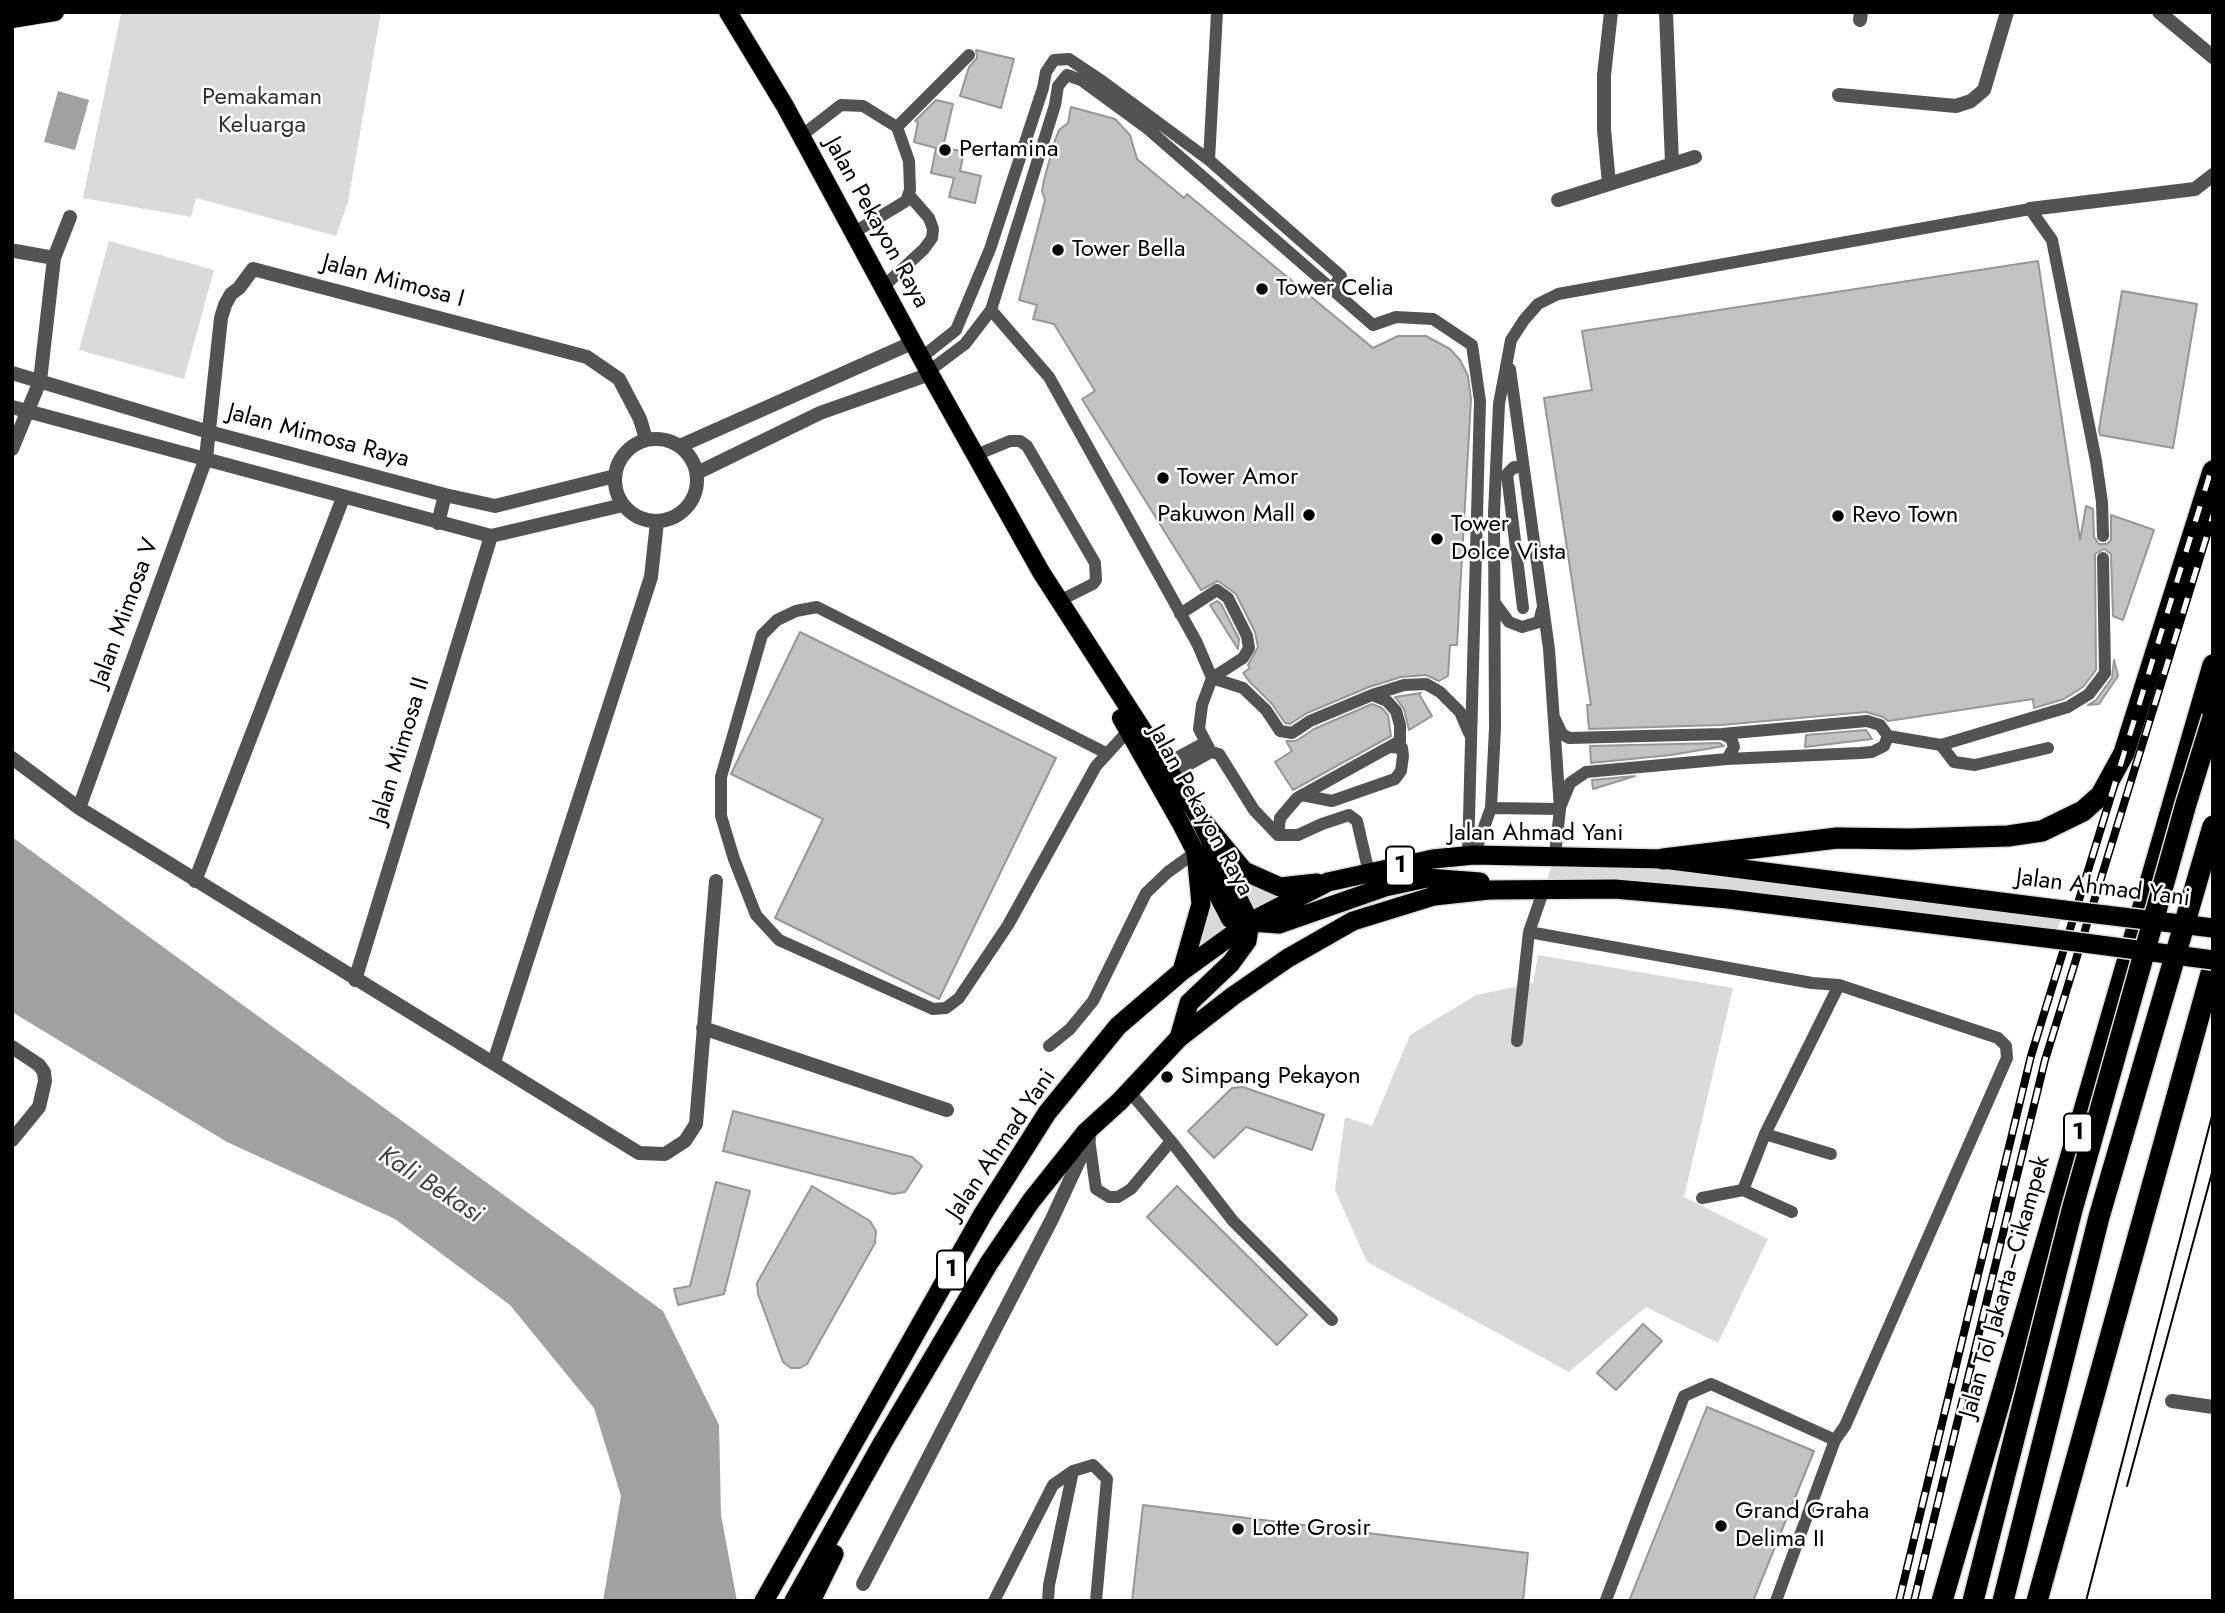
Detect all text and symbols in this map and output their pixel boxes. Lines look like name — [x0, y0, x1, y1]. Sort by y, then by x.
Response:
park label: Pemakaman Keluarga — [202, 84, 322, 140]
street label: Jalan Pekayon Raya — [817, 132, 935, 314]
place label: Pertamina — [959, 136, 1058, 164]
marker: Pertamina — [937, 142, 953, 158]
place label: Tower Bella — [1072, 236, 1186, 264]
marker: Tower Bella — [1050, 242, 1066, 258]
street label: Jalan Mimosa I — [319, 249, 467, 315]
place label: Tower Celia — [1276, 275, 1393, 303]
marker: Tower Celia — [1254, 281, 1270, 297]
street label: Jalan Mimosa Raya — [224, 399, 412, 475]
place label: Tower Amor — [1177, 464, 1298, 492]
marker: Tower Amor — [1155, 470, 1171, 486]
place label: Pakuwon Mall — [1157, 501, 1295, 529]
place label: Revo Town — [1852, 502, 1958, 530]
marker: Pakuwon Mall — [1301, 507, 1317, 523]
marker: Revo Town — [1830, 508, 1846, 524]
place label: Tower Dolce Vista — [1451, 511, 1566, 567]
marker: Tower Dolce Vista — [1429, 531, 1445, 547]
street label: Jalan Mimosa V — [86, 535, 166, 691]
street label: Jalan Mimosa II — [365, 674, 437, 828]
street label: Jalan Pekayon Raya — [1141, 720, 1259, 902]
street label: Jalan Ahmad Yani — [1448, 820, 1624, 848]
road number: 1 — [1386, 846, 1414, 886]
street label: Jalan Ahmad Yani — [2014, 864, 2192, 914]
place label: Simpang Pekayon — [1181, 1063, 1360, 1091]
street label: Jalan Ahmad Yani — [941, 1064, 1063, 1226]
marker: Simpang Pekayon — [1159, 1069, 1175, 1085]
road number: 1 — [2064, 1114, 2092, 1152]
water label: Kali Bekasi — [372, 1141, 488, 1231]
street label: Jalan Tol Jakarta–Cikampek — [1955, 1153, 2057, 1421]
road number: 1 — [937, 1250, 965, 1289]
place label: Grand Graha Delima II — [1735, 1498, 1869, 1554]
place label: Lotte Grosir — [1252, 1515, 1371, 1543]
marker: Grand Graha Delima II — [1713, 1518, 1729, 1534]
marker: Lotte Grosir — [1230, 1521, 1246, 1537]

